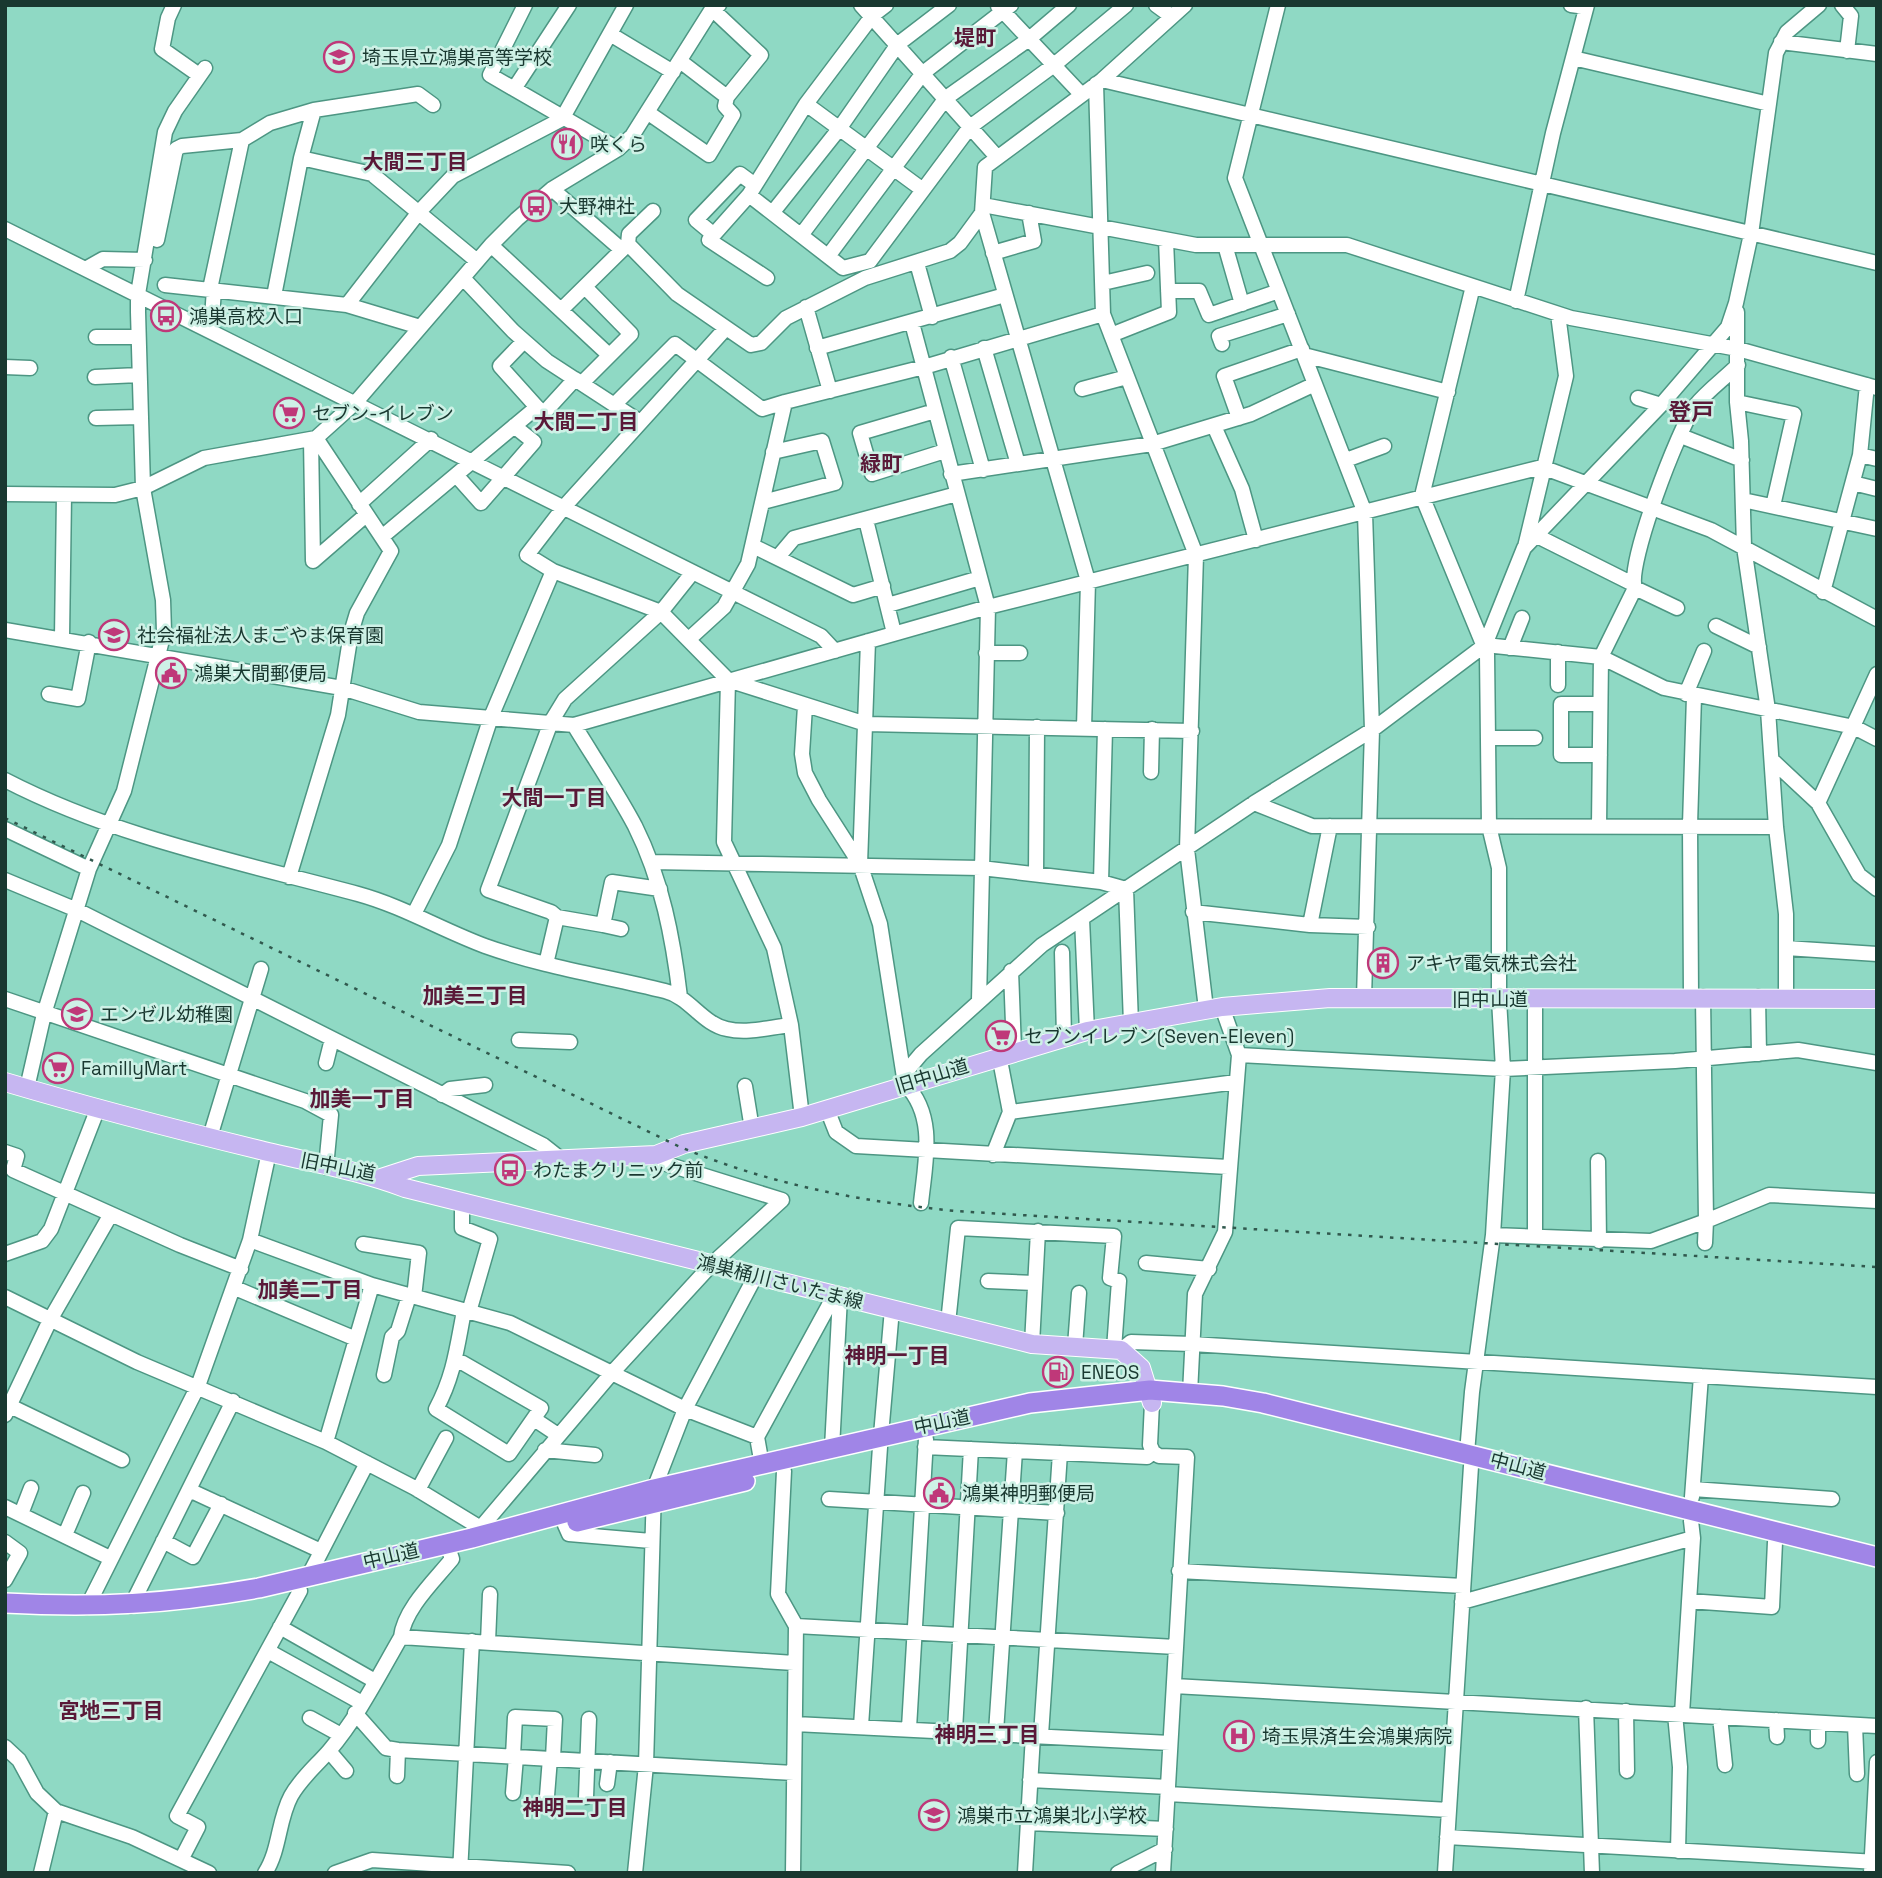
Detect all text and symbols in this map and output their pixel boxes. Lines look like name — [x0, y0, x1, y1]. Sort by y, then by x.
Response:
district label: 堤町 — [954, 24, 996, 51]
school or university icon: 埼玉県立鴻巣高等学校 — [322, 40, 356, 74]
place label: 埼玉県立鴻巣高等学校 — [362, 45, 552, 70]
restaurant icon: 咲くら — [550, 127, 584, 161]
place label: 咲くら — [590, 132, 647, 157]
district label: 大間三丁目 — [363, 148, 468, 175]
bus stop icon: 大野神社 — [519, 189, 553, 223]
place label: 大野神社 — [559, 194, 635, 219]
bus stop icon: 鴻巣高校入口 — [149, 299, 183, 333]
place label: 鴻巣高校入口 — [189, 304, 303, 329]
supermarket icon: セブン-イレブン — [272, 396, 306, 430]
district label: 登戸 — [1668, 397, 1714, 427]
place label: セブン-イレブン — [312, 401, 454, 426]
district label: 大間二丁目 — [534, 408, 639, 435]
district label: 緑町 — [860, 450, 902, 477]
school or university icon: 社会福祉法人まごやま保育園 — [97, 618, 131, 652]
place label: 社会福祉法人まごやま保育園 — [137, 623, 384, 648]
public building icon: 鴻巣大間郵便局 — [154, 656, 188, 690]
place label: 鴻巣大間郵便局 — [194, 661, 327, 686]
district label: 大間一丁目 — [502, 784, 607, 811]
building icon: アキヤ電気株式会社 — [1366, 946, 1400, 980]
place label: アキヤ電気株式会社 — [1406, 951, 1577, 976]
district label: 加美三丁目 — [423, 982, 528, 1009]
street label: 旧中山道 — [1452, 987, 1528, 1012]
school or university icon: エンゼル幼稚園 — [60, 997, 94, 1031]
place label: エンゼル幼稚園 — [100, 1002, 233, 1027]
supermarket icon: セブンイレブン(Seven-Eleven) — [984, 1019, 1018, 1053]
place label: セブンイレブン(Seven-Eleven) — [1024, 1024, 1294, 1049]
supermarket icon: FamillyMart — [41, 1051, 75, 1085]
street label: 旧中山道 — [892, 1053, 972, 1099]
place label: FamillyMart — [81, 1056, 187, 1081]
district label: 加美一丁目 — [310, 1085, 415, 1112]
street label: 旧中山道 — [298, 1147, 378, 1187]
bus stop icon: わたまクリニック前 — [493, 1153, 527, 1187]
place label: わたまクリニック前 — [533, 1158, 703, 1183]
street label: 鴻巣桶川さいたま線 — [694, 1249, 866, 1315]
district label: 加美二丁目 — [258, 1276, 363, 1303]
district label: 神明一丁目 — [845, 1342, 950, 1369]
fuel station icon: ENEOS — [1041, 1355, 1075, 1389]
place label: ENEOS — [1081, 1360, 1139, 1385]
street label: 中山道 — [912, 1404, 972, 1440]
street label: 中山道 — [1487, 1447, 1549, 1485]
public building icon: 鴻巣神明郵便局 — [922, 1476, 956, 1510]
place label: 鴻巣神明郵便局 — [962, 1481, 1095, 1506]
street label: 中山道 — [360, 1537, 422, 1575]
district label: 宮地三丁目 — [59, 1697, 164, 1724]
hospital icon: 埼玉県済生会鴻巣病院 — [1222, 1719, 1256, 1753]
district label: 神明三丁目 — [935, 1721, 1040, 1748]
place label: 埼玉県済生会鴻巣病院 — [1262, 1724, 1452, 1749]
district label: 神明二丁目 — [523, 1794, 628, 1821]
school or university icon: 鴻巣市立鴻巣北小学校 — [917, 1798, 951, 1832]
place label: 鴻巣市立鴻巣北小学校 — [957, 1803, 1147, 1828]

